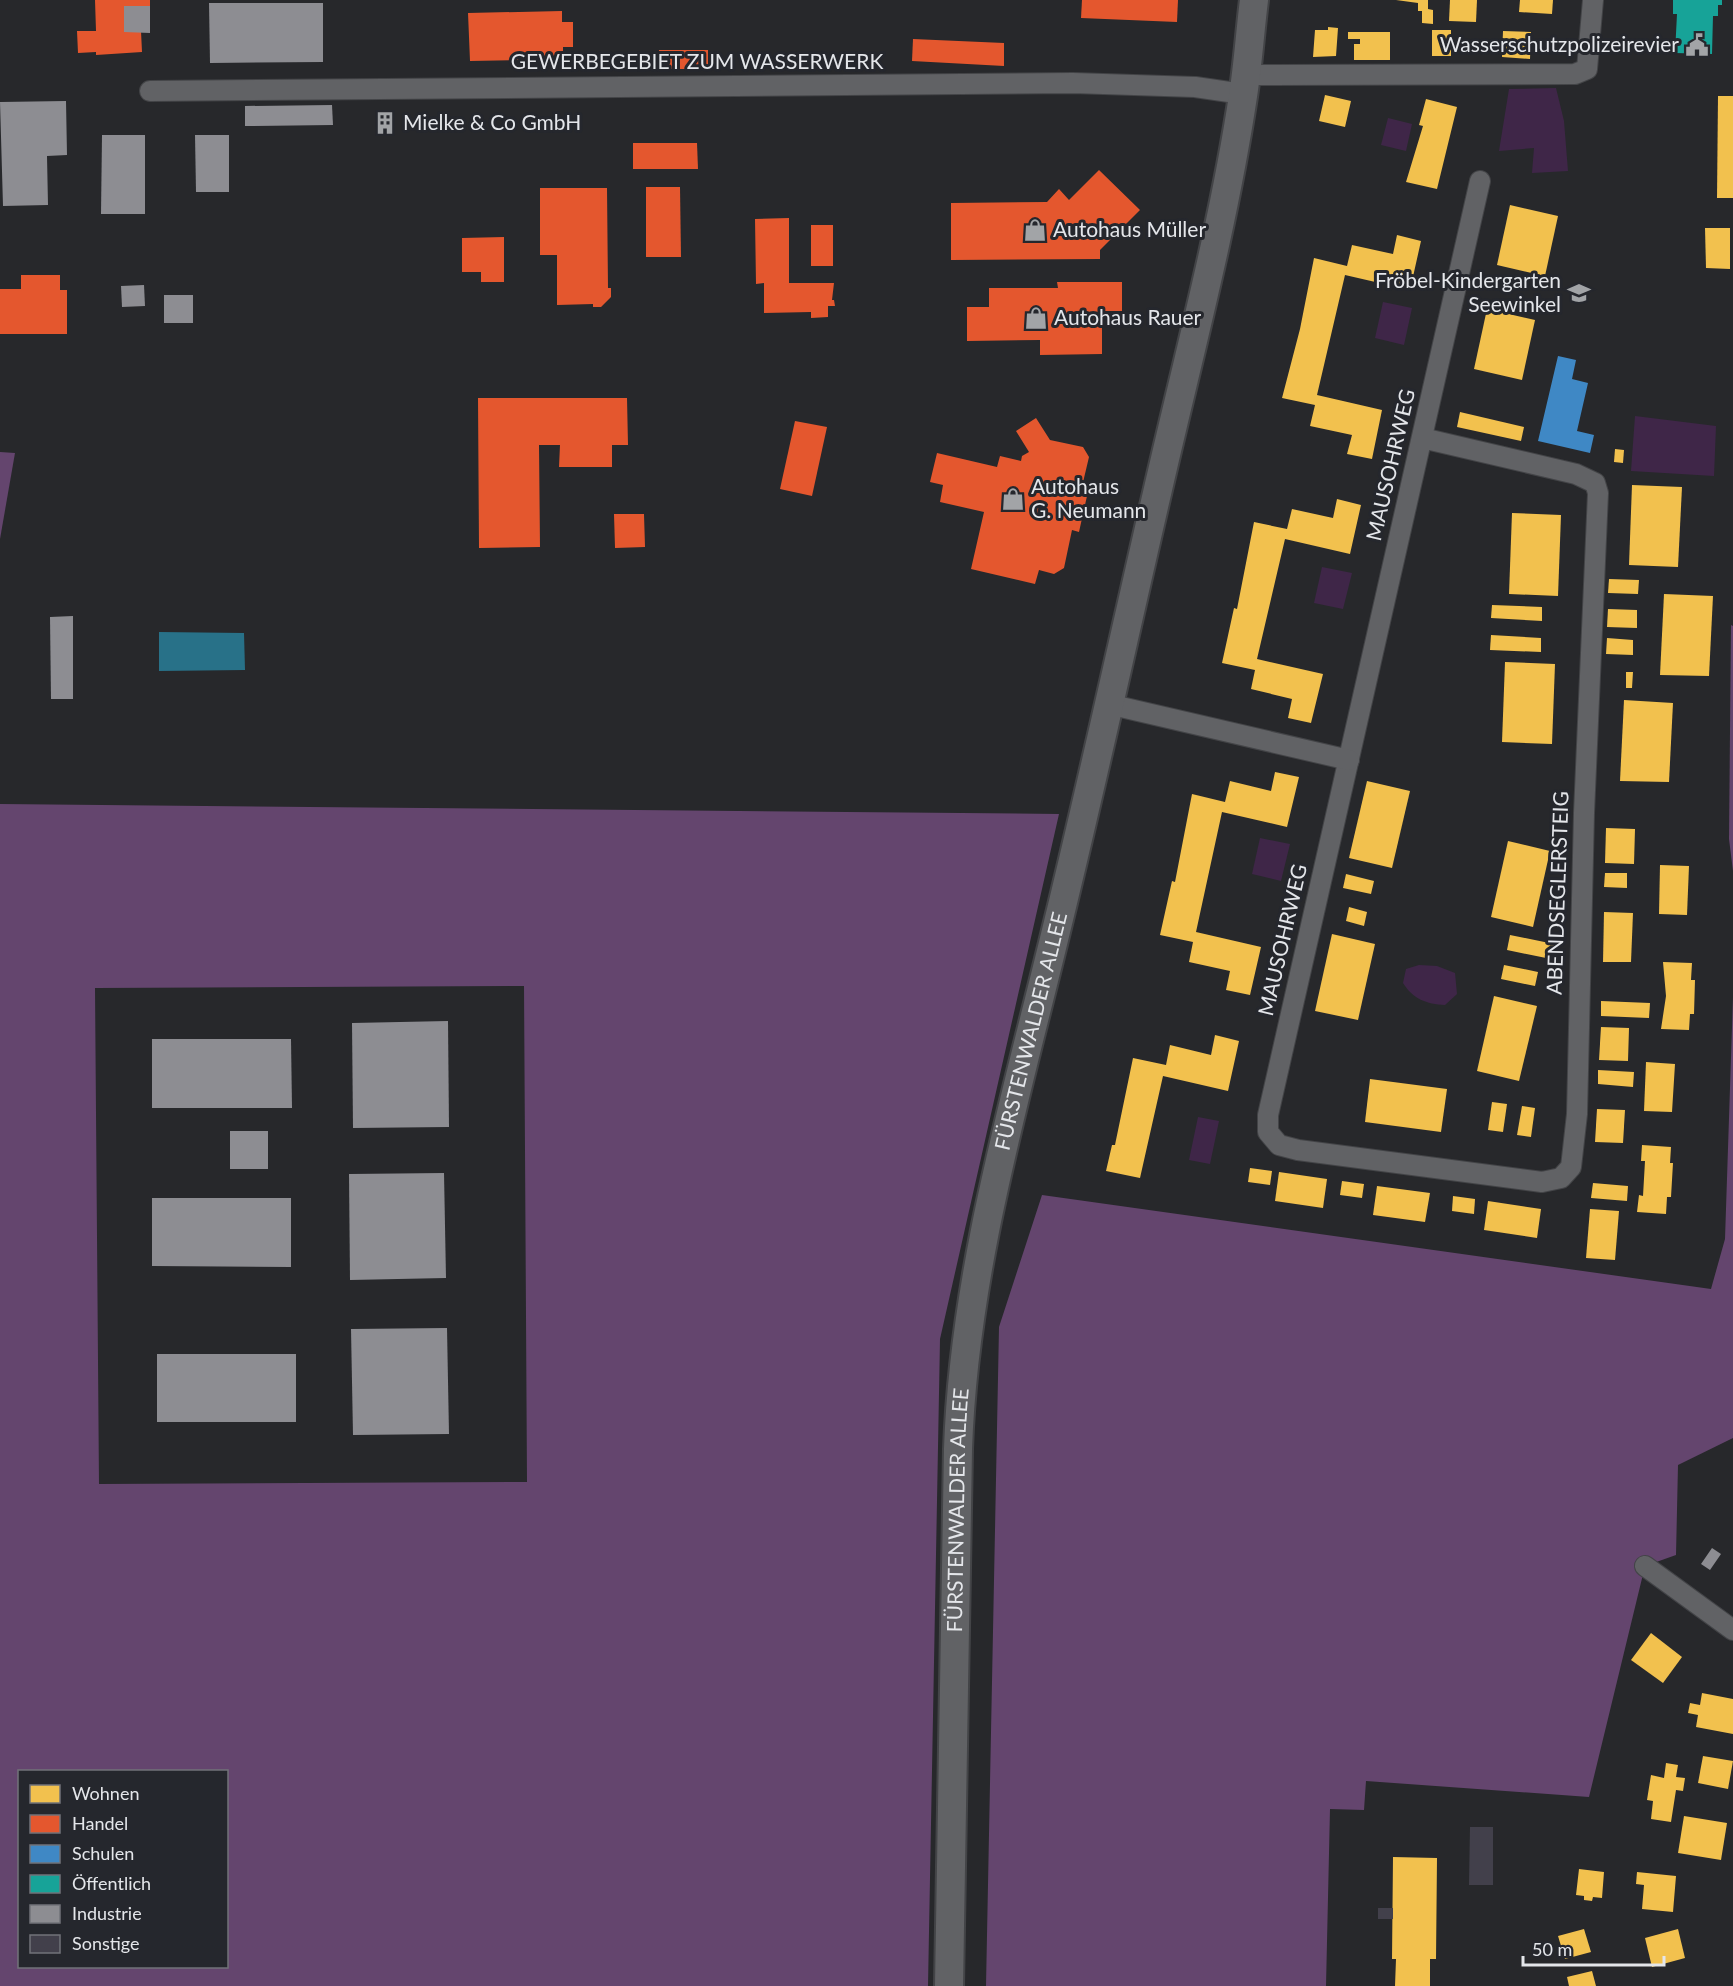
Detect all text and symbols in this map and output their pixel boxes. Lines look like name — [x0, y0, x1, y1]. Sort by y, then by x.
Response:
place label: Wasserschutzpolizeirevier — [1440, 31, 1679, 56]
public building icon: Wasserschutzpolizeirevier — [1684, 32, 1710, 58]
street label: GEWERBEGEBIET ZUM WASSERWERK — [511, 48, 883, 73]
place label: Mielke & Co GmbH — [403, 109, 581, 134]
building icon: Mielke & Co GmbH — [372, 110, 398, 136]
place label: Autohaus Müller — [1053, 216, 1206, 241]
shop icon: Autohaus Müller — [1022, 217, 1048, 243]
place label: Fröbel-Kindergarten Seewinkel — [1375, 267, 1561, 316]
school or university icon: Fröbel-Kindergarten Seewinkel — [1566, 280, 1592, 306]
place label: Autohaus Rauer — [1054, 304, 1202, 329]
shop icon: Autohaus Rauer — [1023, 305, 1049, 331]
street label: MAUSOHRWEG — [1360, 386, 1419, 543]
place label: Autohaus G. Neumann — [1031, 473, 1146, 522]
shop icon: Autohaus G. Neumann — [1000, 486, 1026, 512]
street label: ABENDSEGLERSTEIG — [1540, 791, 1573, 995]
street label: MAUSOHRWEG — [1252, 861, 1311, 1018]
street label: FÜRSTENWALDER ALLEE — [989, 909, 1071, 1153]
street label: FÜRSTENWALDER ALLEE — [941, 1387, 973, 1632]
legend — [18, 1770, 228, 1968]
text: Wohnen — [72, 1782, 139, 1804]
text: Handel — [72, 1812, 128, 1834]
text: Schulen — [72, 1842, 134, 1864]
text: Öffentlich — [72, 1872, 151, 1894]
text: Industrie — [72, 1902, 142, 1924]
scale bar — [1523, 1929, 1664, 1967]
text: Sonstige — [72, 1932, 140, 1954]
text: 50 m — [1532, 1938, 1572, 1960]

